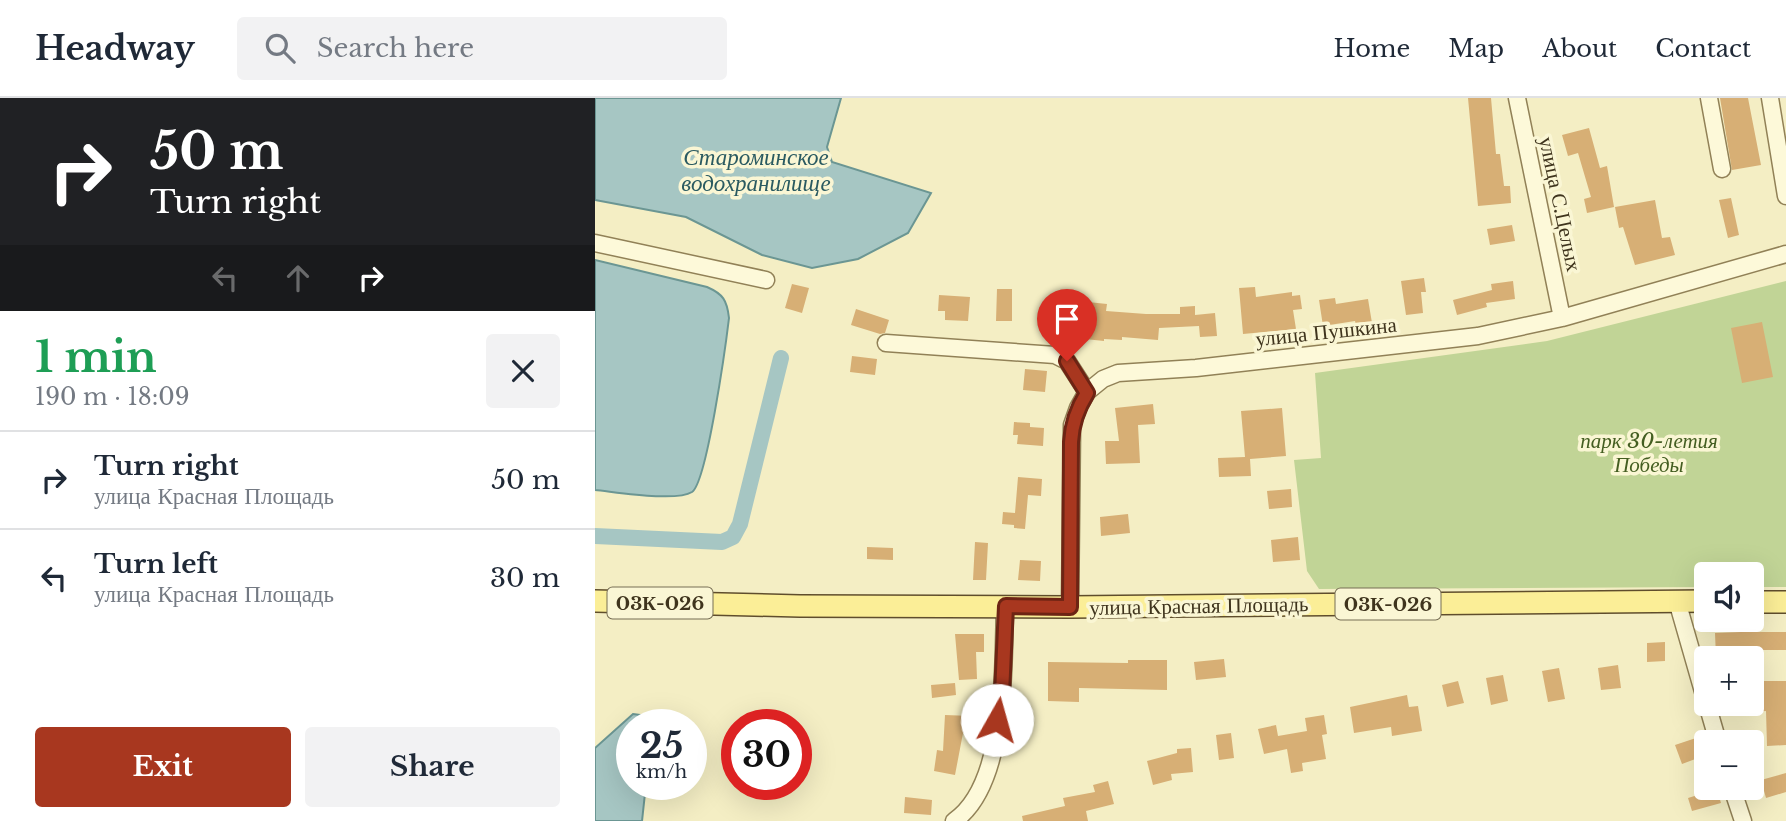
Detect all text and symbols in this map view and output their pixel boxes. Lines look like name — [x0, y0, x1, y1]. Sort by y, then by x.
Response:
search box — [237, 17, 727, 80]
text: Headway — [35, 28, 195, 69]
icon: search — [261, 29, 299, 67]
text: Search here — [317, 32, 474, 64]
text: Home — [1334, 34, 1410, 63]
text: Map — [1448, 34, 1504, 63]
text: About — [1542, 34, 1617, 63]
text: Contact — [1655, 34, 1751, 63]
text: 50 m — [150, 121, 283, 182]
icon: right — [35, 126, 126, 217]
street label: улица С.Целых — [1533, 134, 1587, 274]
water label: Староминское водохранилище — [681, 143, 831, 197]
text: Turn right — [150, 182, 321, 222]
icon: left — [206, 259, 244, 297]
icon: ahead — [279, 259, 317, 297]
icon: right — [352, 259, 390, 297]
pin — [1037, 289, 1097, 361]
icon: arrive — [1048, 300, 1086, 338]
street label: улица Пушкина — [1254, 312, 1399, 352]
text: 1 min — [35, 331, 157, 383]
button: close — [486, 334, 560, 408]
text: 190 m · 18:09 — [35, 383, 189, 411]
park label: парк 30-летия Победы — [1580, 428, 1718, 478]
text: Turn right — [94, 450, 239, 482]
icon: right — [35, 461, 73, 499]
text: 50 m — [491, 464, 560, 496]
text: улица Красная Площадь — [94, 482, 334, 510]
text: Turn left — [94, 548, 218, 580]
icon: left — [35, 559, 73, 597]
text: 30 m — [490, 562, 560, 594]
map controls — [1694, 562, 1764, 800]
button: sound — [1694, 562, 1764, 632]
text: улица Красная Площадь — [94, 580, 334, 608]
road number: 03К-026 — [608, 588, 713, 618]
road number: 03К-026 — [1335, 589, 1441, 620]
street label: улица Красная Площадь — [1089, 591, 1309, 621]
button: + — [1694, 646, 1764, 716]
position arrow — [960, 683, 1034, 757]
speed limit sign: 30 — [721, 709, 812, 800]
text: 25 — [640, 724, 683, 767]
button: Exit — [35, 727, 291, 807]
button: Share — [305, 727, 560, 807]
button: − — [1694, 730, 1764, 800]
text: km/h — [636, 761, 687, 783]

